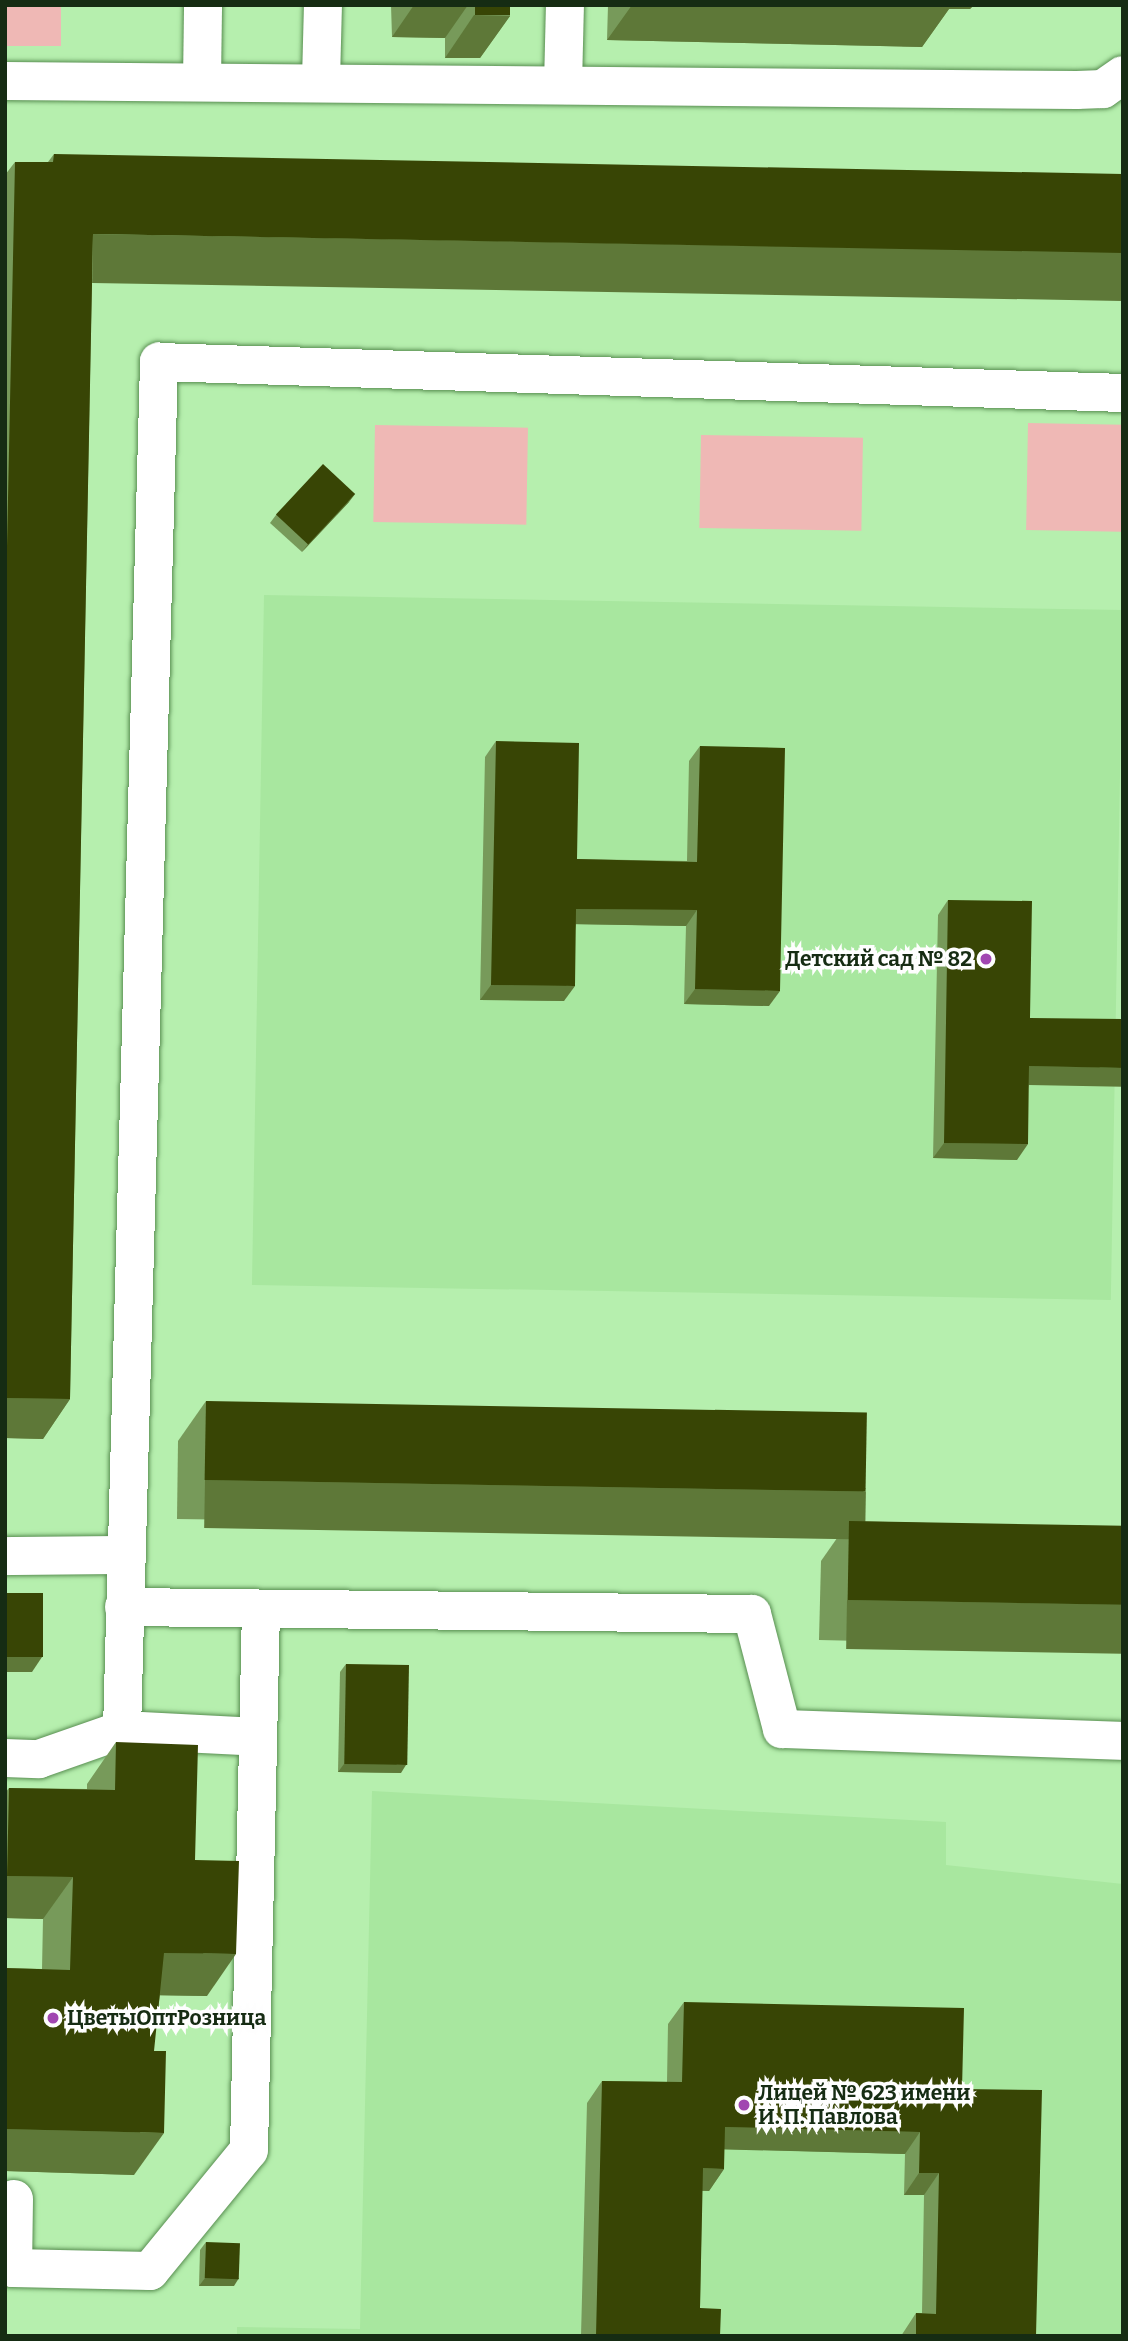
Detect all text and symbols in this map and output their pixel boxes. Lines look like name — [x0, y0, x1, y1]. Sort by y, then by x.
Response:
place label: Детский сад № 82 — [785, 946, 972, 972]
marker: Детский сад № 82 — [978, 951, 994, 967]
place label: ЦветыОптРозница — [67, 2005, 266, 2031]
marker: ЦветыОптРозница — [45, 2010, 61, 2026]
place label: Лицей № 623 имени И. П. Павлова — [758, 2080, 970, 2130]
marker: Лицей № 623 имени И. П. Павлова — [736, 2097, 752, 2113]

